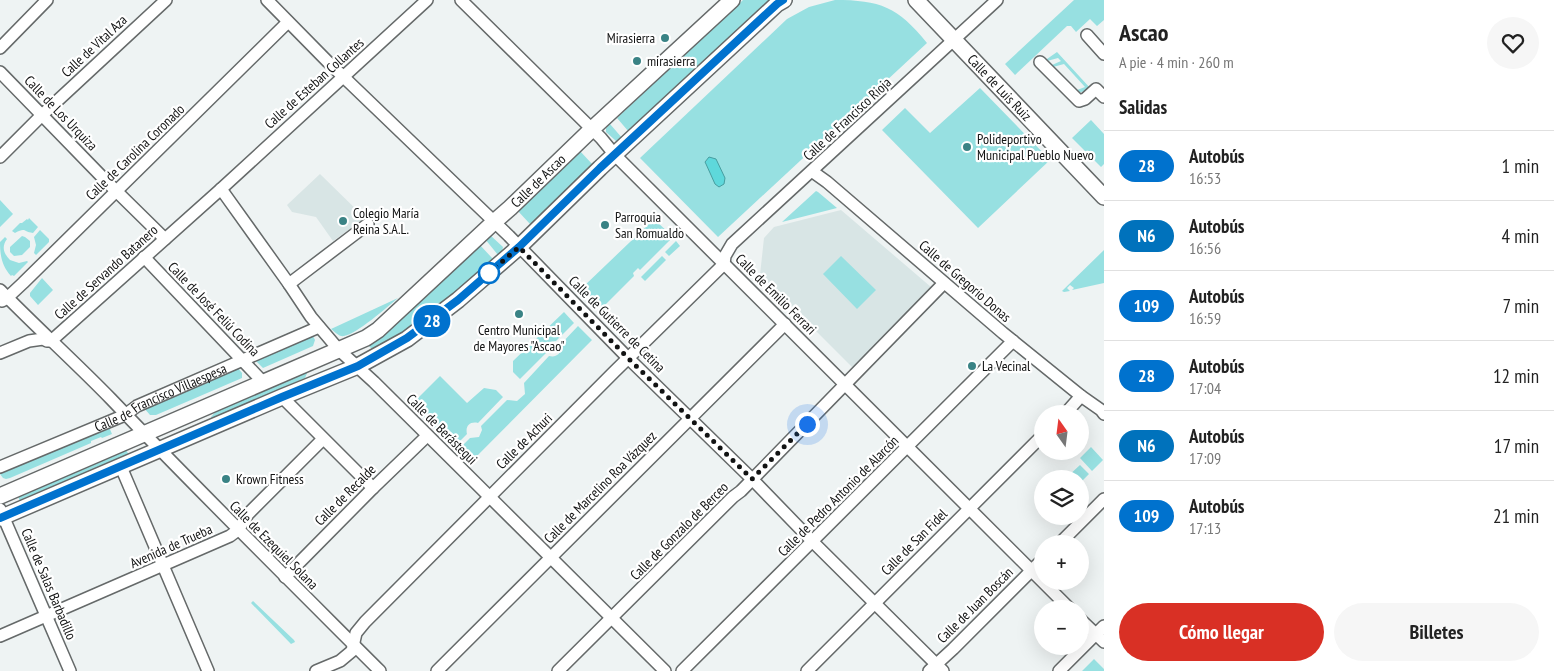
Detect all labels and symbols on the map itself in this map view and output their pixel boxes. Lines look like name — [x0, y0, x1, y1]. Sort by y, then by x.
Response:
street label: Calle de Vital Aza — [57, 11, 131, 81]
place label: Mirasierra — [607, 29, 655, 47]
marker: Mirasierra — [659, 32, 671, 44]
street label: Calle de Esteban Collantes — [261, 33, 368, 132]
street label: Calle de Luis Ruiz — [964, 50, 1036, 125]
place label: mirasierra — [647, 52, 695, 70]
marker: mirasierra — [631, 55, 643, 67]
street label: Calle de Los Urquiza — [21, 72, 101, 154]
street label: Calle de Francisco Rioja — [799, 73, 895, 165]
street label: Calle de Carolina Coronado — [82, 100, 188, 204]
place label: Polideportivo Municipal Pueblo Nuevo — [977, 130, 1094, 164]
marker: Polideportivo Municipal Pueblo Nuevo — [961, 141, 973, 153]
street label: Calle de Ascao — [507, 150, 570, 211]
place label: Colegio María Reina S.A.L. — [353, 204, 419, 238]
place label: Parroquia San Romualdo — [615, 208, 684, 242]
marker: Colegio María Reina S.A.L. — [337, 215, 349, 227]
marker: Parroquia San Romualdo — [599, 219, 611, 231]
street label: Calle de Servando Batanero — [50, 221, 162, 323]
street label: Calle de Gregorio Donas — [915, 236, 1015, 326]
street label: Calle de Emilio Ferrari — [732, 250, 820, 338]
street label: Calle de José Feliú Codina — [164, 258, 264, 360]
unlabelled marker — [478, 262, 500, 284]
street label: Calle de Gutierre de Cetina — [565, 272, 669, 376]
line badge: 28 — [410, 305, 454, 337]
marker: Centro Municipal de Mayores "Ascao" — [513, 308, 525, 320]
place label: Centro Municipal de Mayores "Ascao" — [473, 321, 565, 355]
place label: La Vecinal — [982, 357, 1031, 375]
street label: Calle de Francisco Villaespesa — [92, 359, 229, 436]
marker: La Vecinal — [966, 360, 978, 372]
street label: Calle de Berástegui — [403, 390, 481, 468]
north arrow — [1034, 405, 1089, 460]
street label: Calle de Achuri — [492, 409, 556, 473]
your location — [795, 412, 820, 437]
street label: Calle de Marcelino Roa Vázquez — [540, 427, 660, 547]
street label: Calle de Pedro Antonio de Alarcón — [774, 432, 902, 560]
street label: Calle de Recalde — [311, 460, 380, 529]
place label: Krown Fitness — [236, 470, 304, 488]
marker: Krown Fitness — [220, 473, 232, 485]
street label: Calle de Gonzalo de Berceo — [626, 478, 732, 584]
street label: Calle de Ezequiel Solana — [226, 497, 322, 593]
street label: Calle de San Fidel — [877, 505, 951, 579]
street label: Avenida de Trueba — [127, 520, 215, 572]
street label: Calle de Salas Barbadillo — [17, 526, 81, 642]
street label: Calle de Juan Boscán — [933, 563, 1017, 647]

